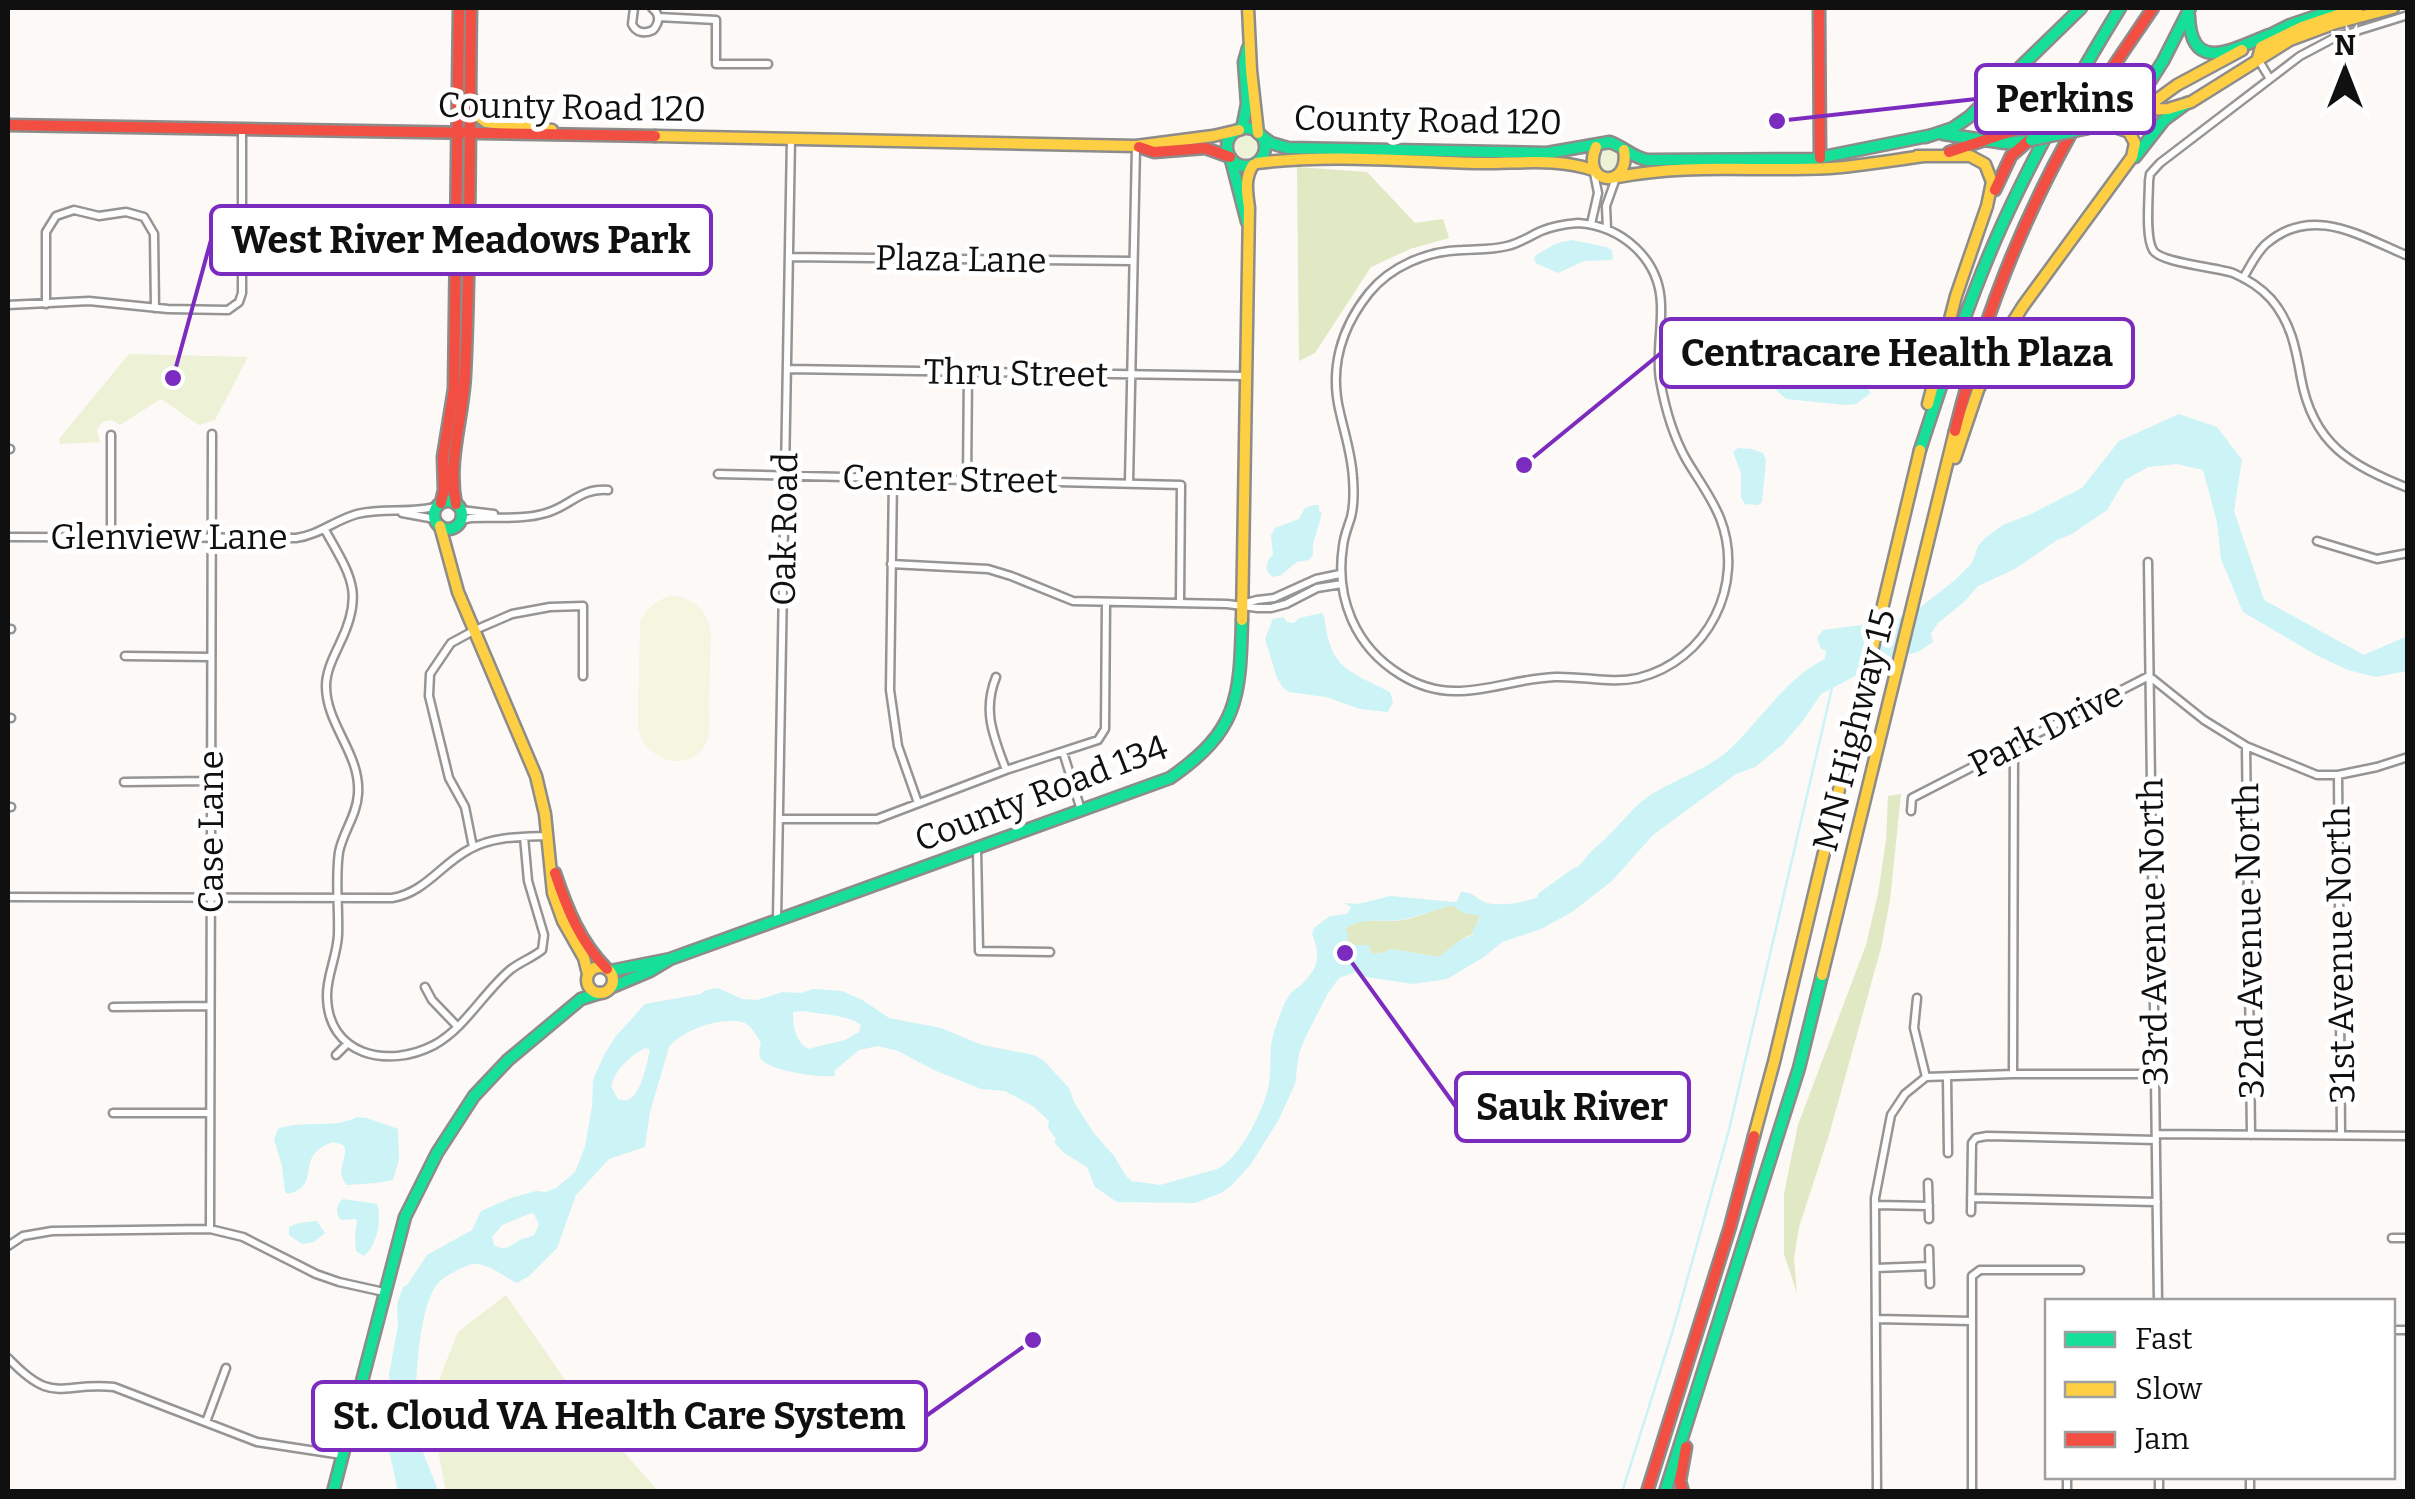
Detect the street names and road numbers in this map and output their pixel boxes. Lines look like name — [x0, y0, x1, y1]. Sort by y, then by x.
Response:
street label: County Road 120 — [437, 84, 707, 130]
street label: County Road 120 — [1293, 97, 1563, 143]
street label: Plaza Lane — [875, 237, 1047, 281]
street label: Thru Street — [923, 350, 1109, 396]
street label: Oak Road — [762, 452, 806, 606]
street label: Center Street — [842, 456, 1058, 502]
street label: Glenview Lane — [50, 516, 288, 558]
street label: MN Highway 15 — [1804, 605, 1904, 855]
street label: Park Drive — [1962, 672, 2130, 786]
street label: County Road 134 — [909, 725, 1173, 861]
street label: Case Lane — [190, 750, 232, 914]
street label: 33rd Avenue North — [2129, 778, 2177, 1086]
street label: 32nd Avenue North — [2225, 783, 2273, 1099]
street label: 31st Avenue North — [2316, 806, 2364, 1104]

